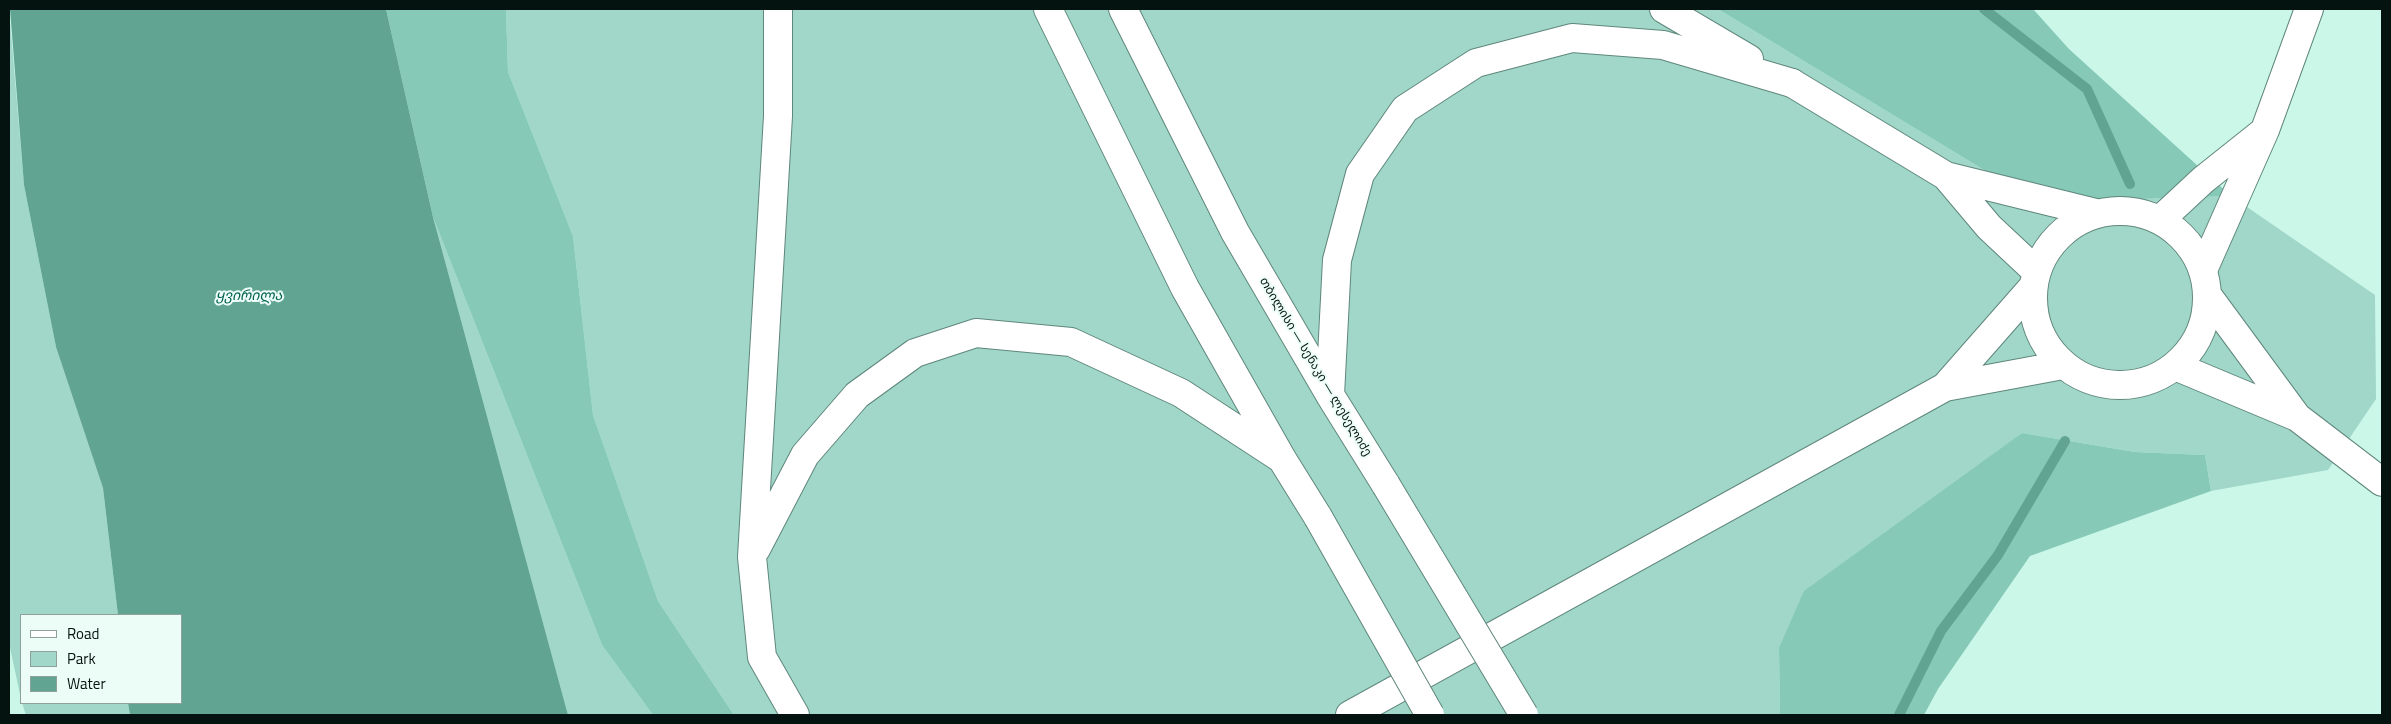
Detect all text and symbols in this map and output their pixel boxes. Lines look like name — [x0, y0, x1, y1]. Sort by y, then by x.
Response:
street label: თბილისი — სენაკი — ლესელიძე — [1256, 275, 1374, 459]
water label: ყვირილა — [216, 289, 282, 305]
legend — [20, 614, 182, 704]
text: Road — [67, 622, 99, 645]
text: Park — [67, 647, 96, 670]
text: Water — [67, 672, 106, 695]

